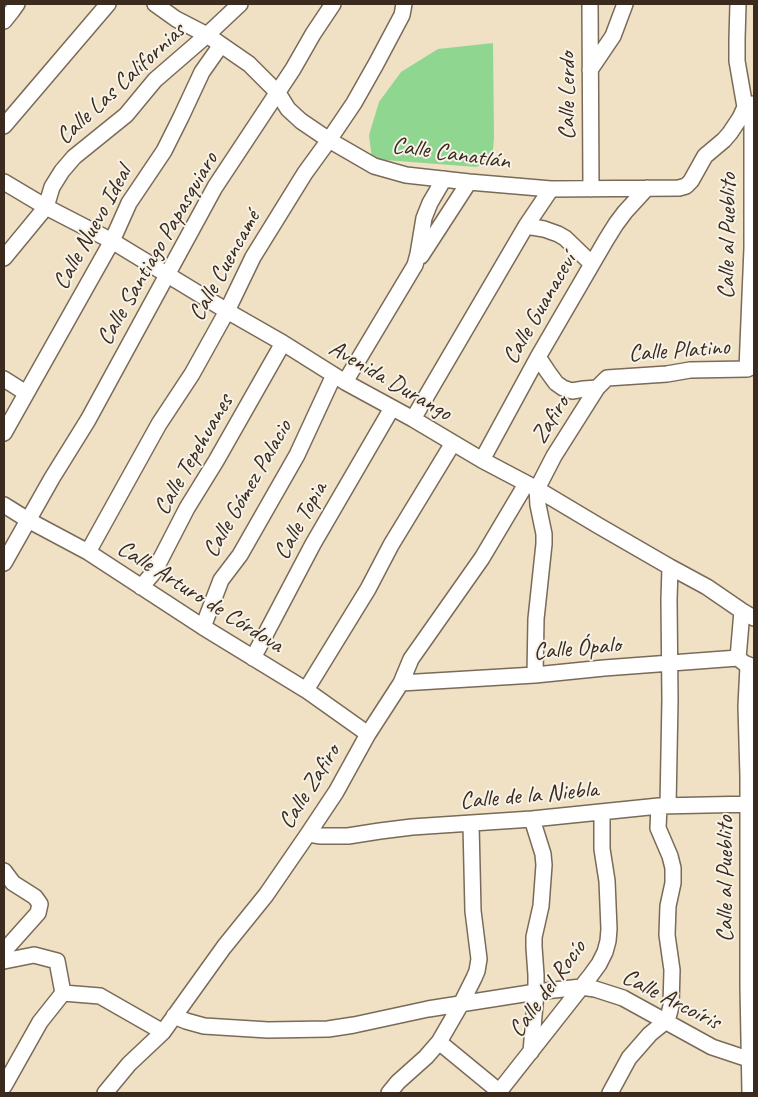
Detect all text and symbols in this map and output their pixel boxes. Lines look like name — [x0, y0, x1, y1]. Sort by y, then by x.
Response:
street label: Calle Las Californias — [51, 17, 191, 151]
street label: Calle Lerdo — [554, 52, 582, 140]
street label: Calle Canatlán — [390, 131, 512, 177]
street label: Calle Santiago Papasquiaro — [91, 147, 225, 351]
street label: Calle Nuevo Ideal — [47, 161, 139, 295]
street label: Calle al Pueblito — [712, 173, 744, 299]
street label: Calle Cuencamé — [183, 206, 267, 326]
street label: Calle Guanaceví — [497, 249, 583, 369]
street label: Calle Platino — [628, 333, 730, 369]
street label: Avenida Durango — [324, 334, 456, 428]
street label: Calle Tepehuanes — [148, 390, 240, 520]
street label: Zafiro — [525, 391, 577, 449]
street label: Calle Gómez Palacio — [197, 415, 299, 563]
street label: Calle Topia — [268, 477, 334, 565]
street label: Calle Arturo de Córdova — [112, 534, 288, 660]
street label: Calle Ópalo — [532, 631, 622, 667]
street label: Calle Zafiro — [273, 739, 347, 835]
street label: Calle de la Niebla — [459, 776, 599, 816]
street label: Calle al Pueblito — [712, 816, 740, 942]
street label: Calle del Rocío — [503, 935, 593, 1043]
street label: Calle Arcoíris — [617, 963, 725, 1037]

